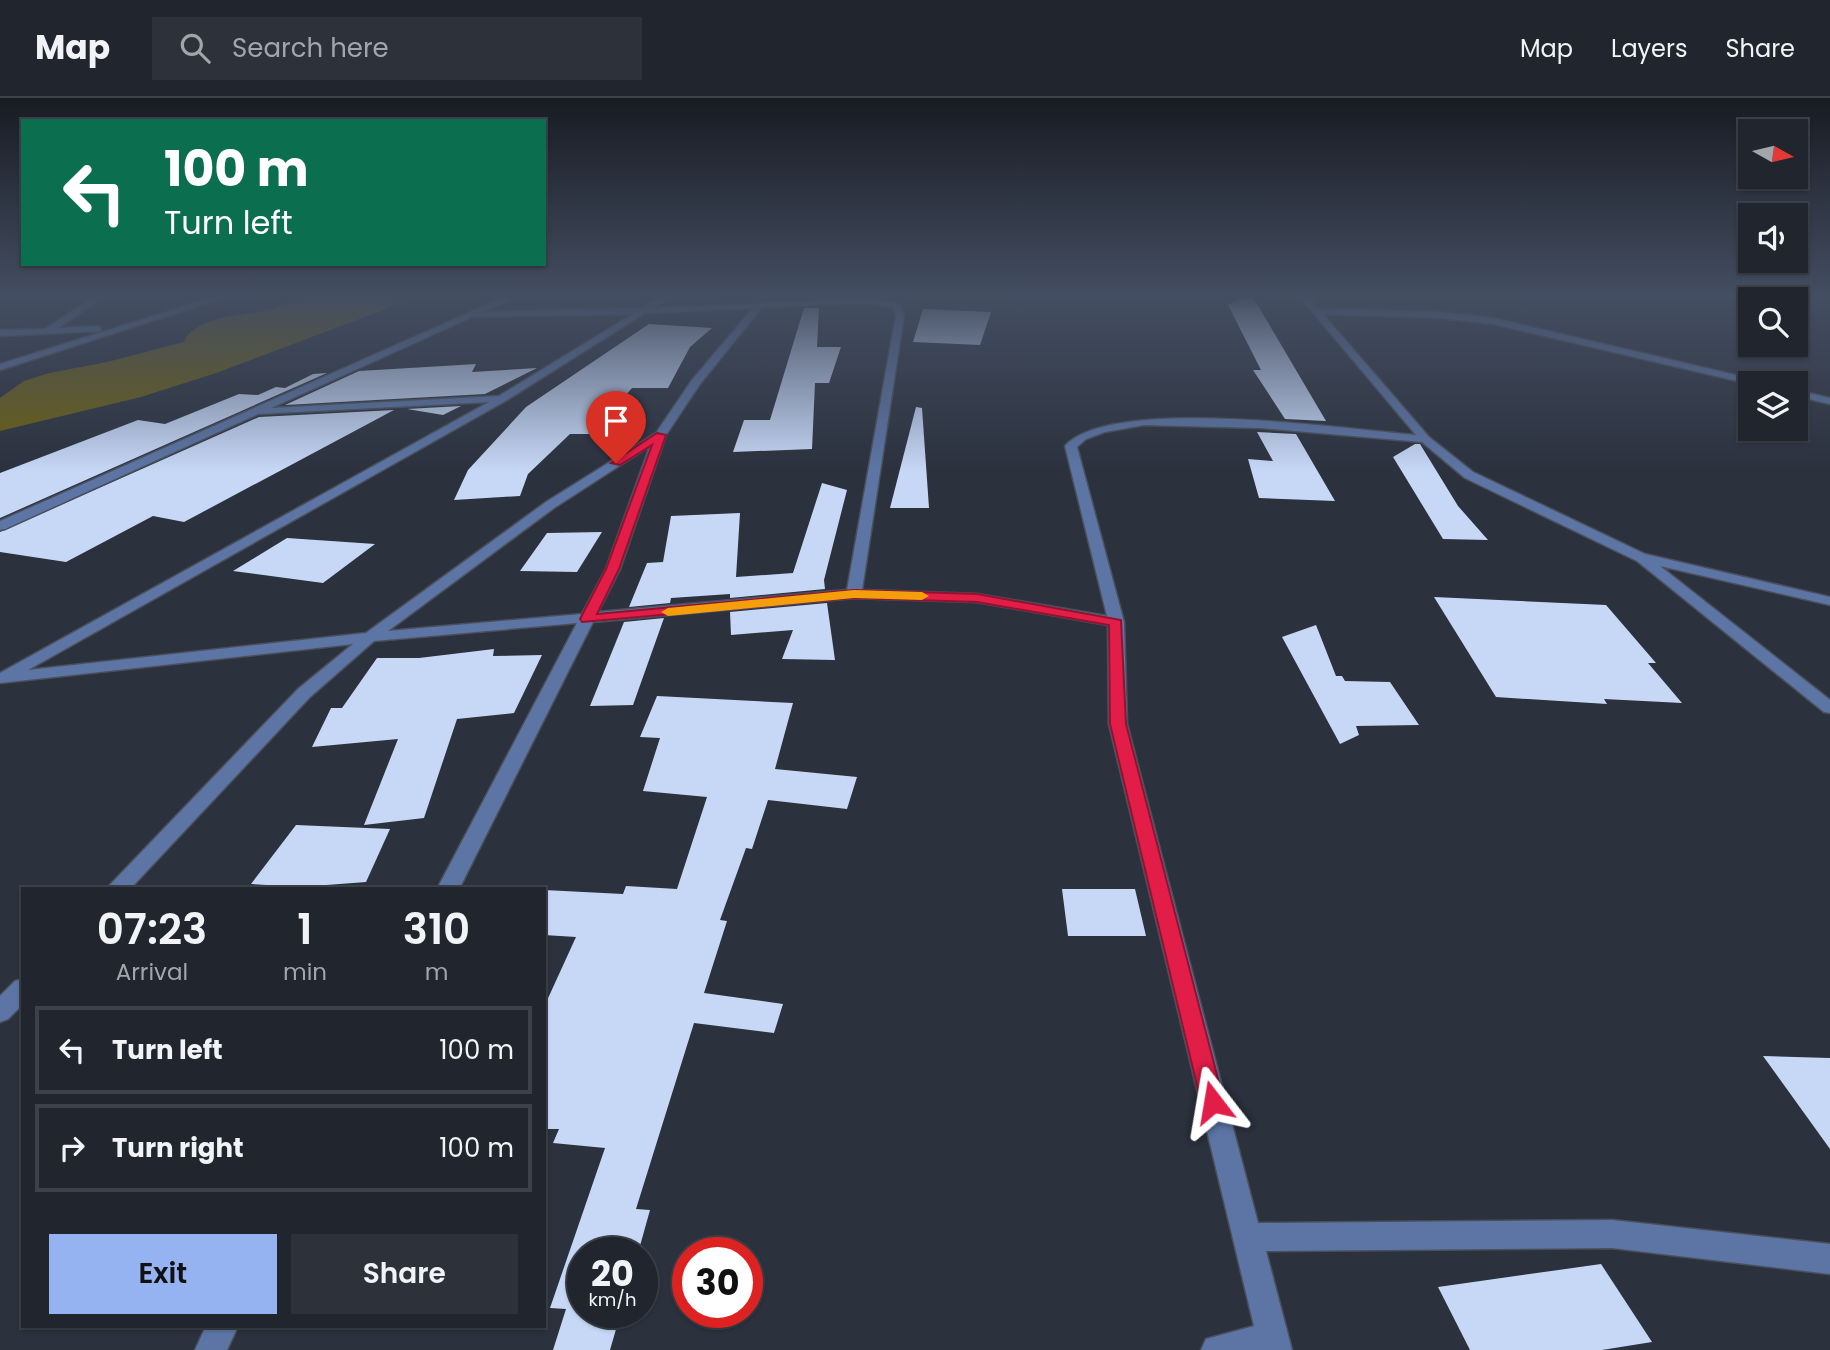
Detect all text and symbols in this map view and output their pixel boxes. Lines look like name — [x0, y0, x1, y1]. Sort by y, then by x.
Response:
search box — [152, 17, 642, 80]
text: Map — [35, 24, 110, 71]
icon: search — [176, 29, 214, 67]
text: Search here — [232, 30, 389, 66]
text: Map — [1520, 32, 1573, 65]
text: Layers — [1611, 32, 1687, 65]
text: Share — [1725, 32, 1795, 65]
north arrow — [1738, 119, 1808, 189]
map controls — [1738, 119, 1808, 441]
text: 100 m — [164, 135, 309, 203]
icon: left — [49, 147, 140, 238]
text: Turn left — [164, 200, 293, 245]
button: sound — [1738, 203, 1808, 273]
button: search — [1738, 287, 1808, 357]
button: layers — [1738, 371, 1808, 441]
pin — [586, 391, 646, 463]
icon: arrive — [597, 402, 635, 440]
text: 07:23 — [97, 900, 207, 959]
text: 1 — [297, 900, 313, 959]
text: 310 — [403, 900, 470, 959]
text: Arrival — [116, 956, 188, 988]
text: min — [283, 956, 327, 988]
text: m — [425, 956, 448, 988]
icon: left — [53, 1031, 91, 1069]
text: Turn left — [112, 1032, 223, 1068]
text: 100 m — [439, 1032, 514, 1068]
position arrow — [1176, 1065, 1250, 1139]
icon: right — [53, 1129, 91, 1167]
text: Turn right — [112, 1130, 244, 1166]
text: 100 m — [439, 1130, 514, 1166]
button: Exit — [49, 1234, 277, 1314]
button: Share — [291, 1234, 518, 1314]
speed limit sign: 30 — [672, 1237, 763, 1328]
text: 20 — [591, 1249, 634, 1298]
text: km/h — [589, 1287, 636, 1312]

